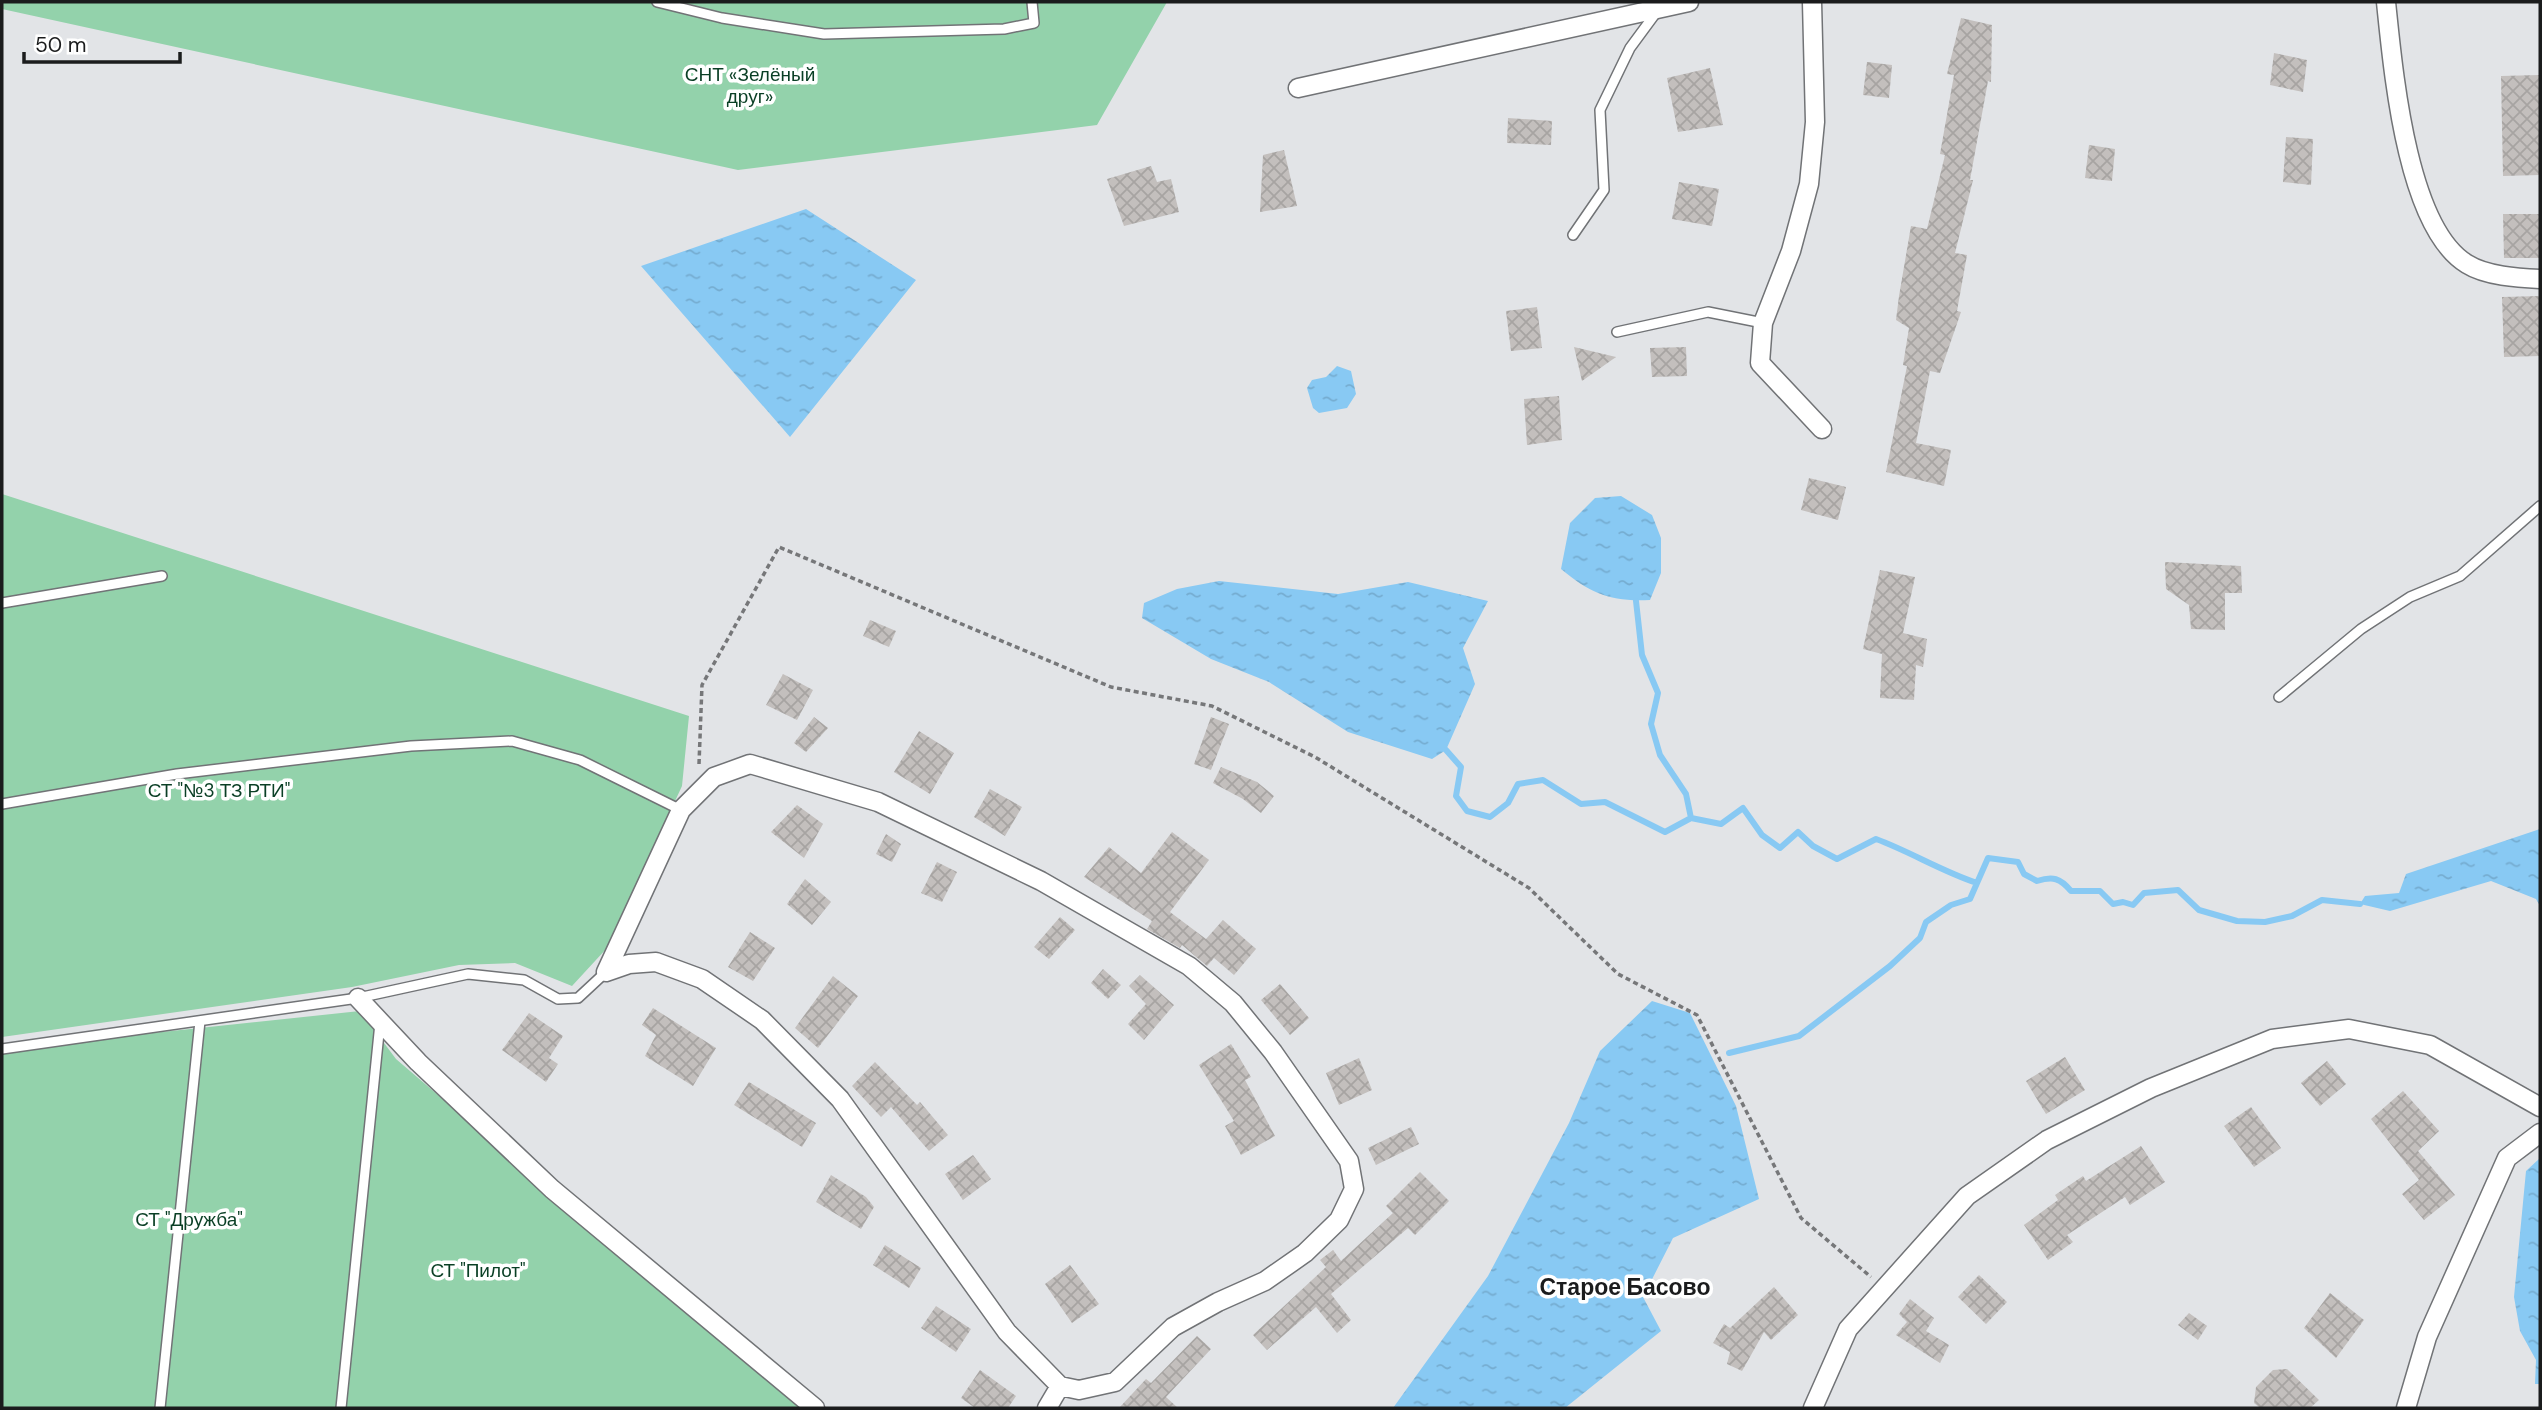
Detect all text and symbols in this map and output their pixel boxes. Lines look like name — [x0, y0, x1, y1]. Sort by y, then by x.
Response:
scale bar — [24, 21, 180, 65]
text: 50 m — [35, 31, 86, 59]
park label: СНТ «Зелёный друг» — [685, 62, 815, 109]
park label: СТ "№3 ТЗ РТИ" — [148, 778, 290, 803]
park label: СТ "Дружба" — [135, 1207, 243, 1232]
park label: СТ "Пилот" — [430, 1258, 526, 1283]
district label: Старое Басово — [1539, 1272, 1711, 1302]

